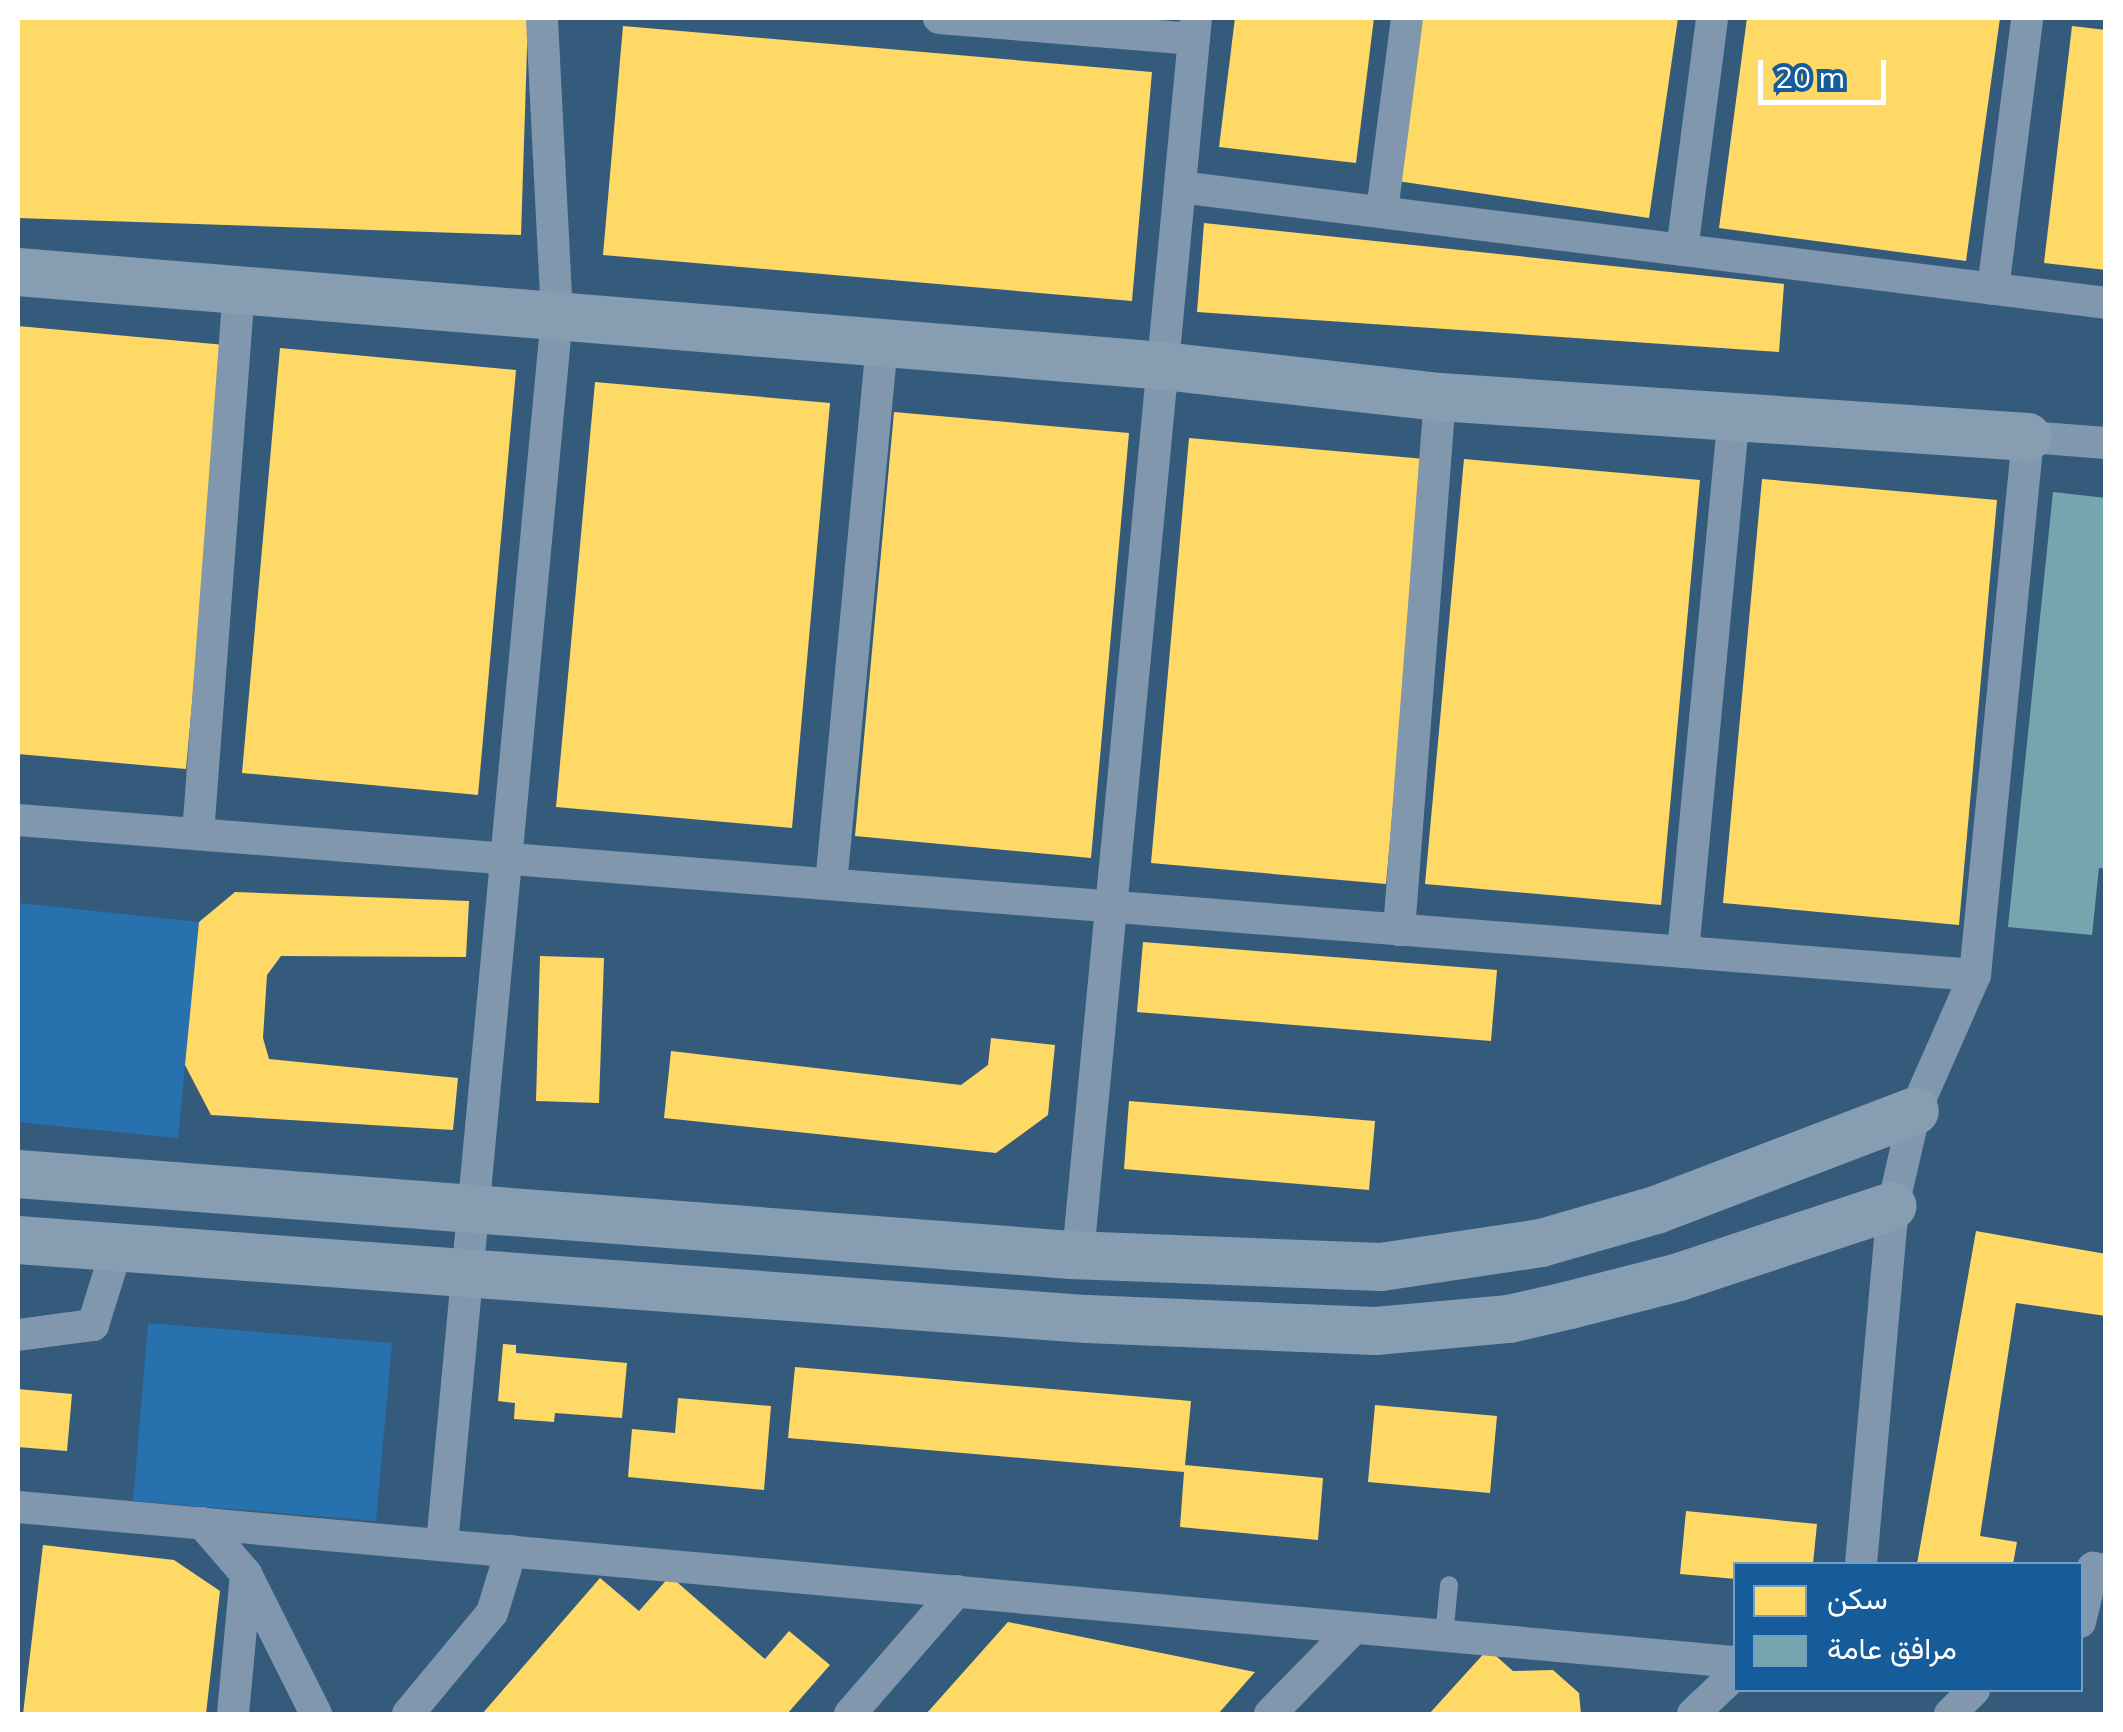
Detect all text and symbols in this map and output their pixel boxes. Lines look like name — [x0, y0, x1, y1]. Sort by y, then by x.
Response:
scale bar — [1763, 40, 1890, 102]
text: 20 m — [1775, 58, 1845, 96]
legend — [1733, 1562, 2083, 1692]
text: سكن — [1827, 1579, 1888, 1617]
text: مرافق عامة — [1827, 1629, 1957, 1667]

